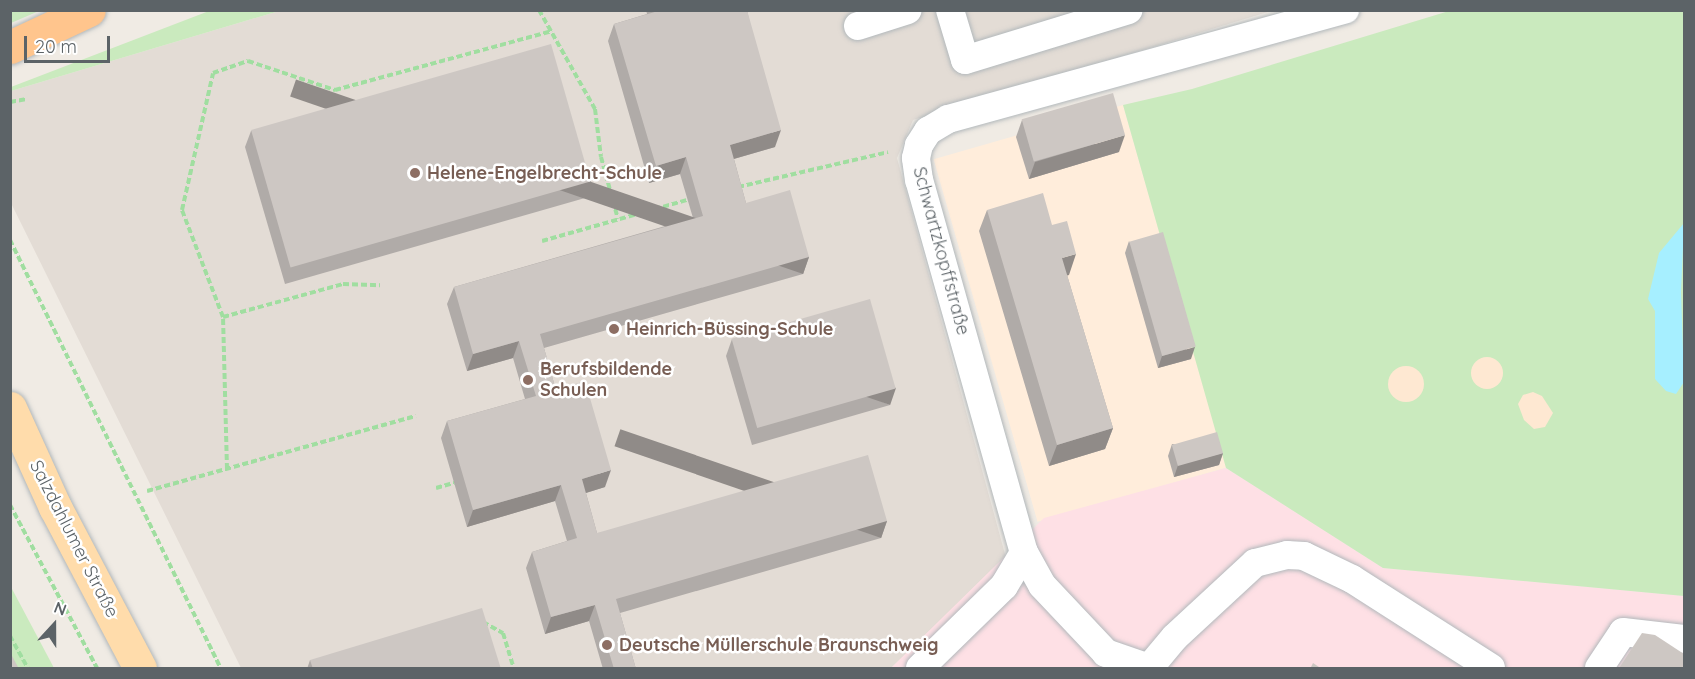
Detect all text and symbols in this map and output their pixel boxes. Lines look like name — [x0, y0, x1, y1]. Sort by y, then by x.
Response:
scale bar — [27, 24, 112, 62]
text: 20 m — [35, 35, 77, 58]
place label: Helene-Engelbrecht-Schule — [427, 162, 662, 184]
street label: Schwartzkopffstraße — [908, 165, 974, 337]
marker: Helene-Engelbrecht-Schule — [408, 166, 422, 180]
place label: Heinrich-Büssing-Schule — [626, 318, 833, 340]
marker: Heinrich-Büssing-Schule — [607, 322, 621, 336]
place label: Berufsbildende Schulen — [540, 359, 672, 401]
marker: Berufsbildende Schulen — [521, 373, 535, 387]
street label: Salzdahlumer Straße — [25, 457, 123, 621]
north arrow — [24, 595, 84, 655]
text: N — [51, 597, 70, 620]
place label: Deutsche Müllerschule Braunschweig — [619, 634, 938, 656]
marker: Deutsche Müllerschule Braunschweig — [600, 638, 614, 652]

